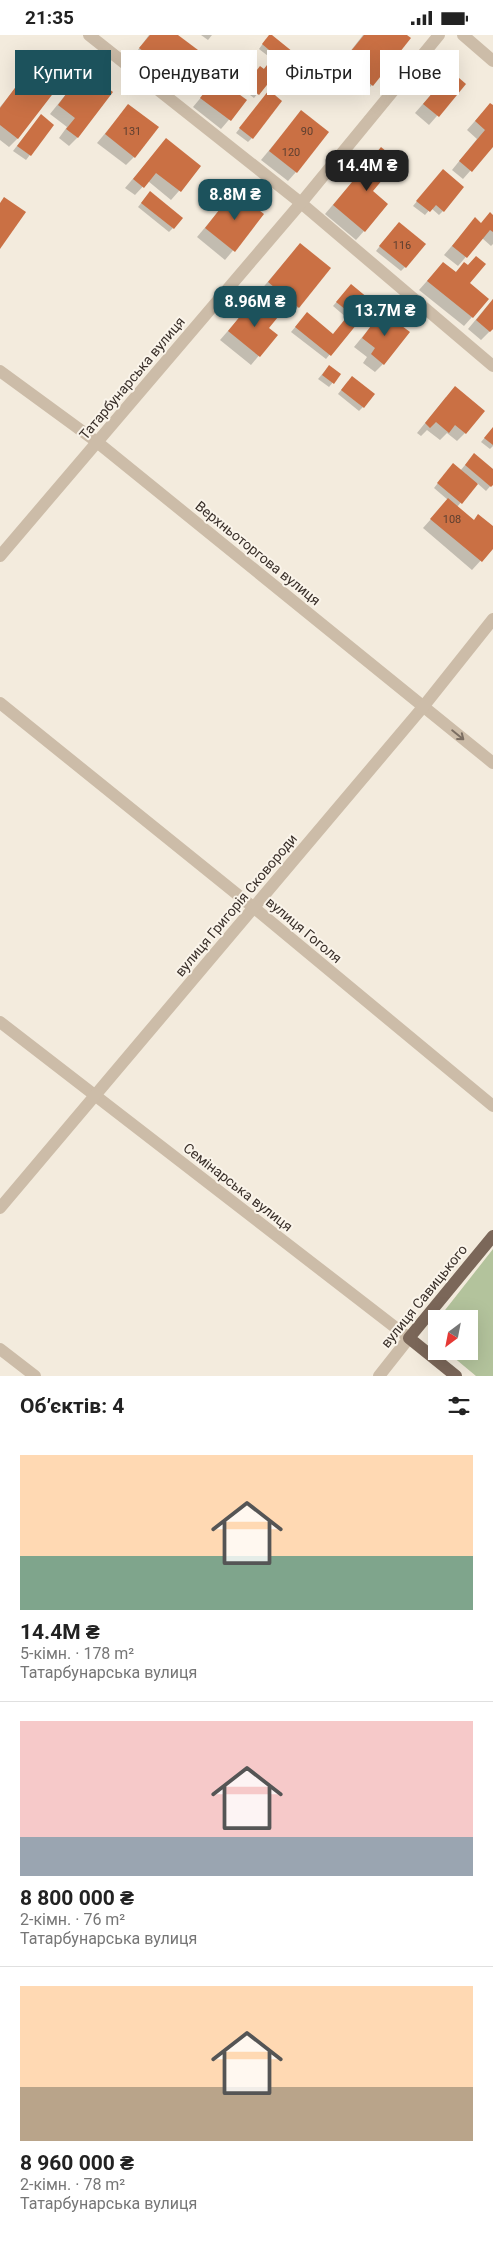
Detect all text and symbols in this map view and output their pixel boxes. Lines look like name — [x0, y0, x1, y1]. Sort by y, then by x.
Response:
text: 21:35 — [25, 6, 74, 29]
chip: Купити — [15, 50, 111, 95]
chip: Орендувати — [121, 50, 257, 95]
chip: Фільтри — [267, 50, 370, 95]
chip: Нове — [380, 50, 459, 95]
house number: 131 — [123, 125, 141, 138]
house number: 90 — [301, 125, 313, 138]
house number: 120 — [282, 146, 300, 159]
pin: 14.4M ₴ — [321, 149, 413, 192]
text: 14.4M ₴ — [337, 156, 397, 175]
pin: 8.8M ₴ — [194, 179, 276, 221]
text: 8.8M ₴ — [209, 185, 261, 204]
house number: 116 — [393, 239, 411, 252]
pin: 8.96M ₴ — [209, 285, 301, 328]
text: 8.96M ₴ — [225, 292, 285, 311]
pin: 13.7M ₴ — [339, 295, 431, 337]
text: 13.7M ₴ — [355, 301, 415, 320]
street label: Татарбунарська вулиця — [76, 313, 188, 443]
street label: Верхньоторгова вулиця — [192, 498, 324, 608]
house number: 108 — [443, 513, 461, 526]
one-way arrow — [451, 729, 464, 740]
street label: вулиця Григорія Сковороди — [172, 831, 300, 979]
street label: вулиця Гоголя — [263, 894, 345, 966]
street label: Семінарська вулиця — [180, 1139, 296, 1235]
street label: вулиця Савицького — [378, 1241, 470, 1351]
north arrow — [428, 1310, 478, 1360]
map controls — [428, 1310, 478, 1360]
icon: filters — [445, 1392, 473, 1420]
text: Об’єктів: 4 — [20, 1394, 124, 1418]
icon: home — [202, 1488, 292, 1578]
text: 14.4M ₴ — [20, 1620, 100, 1644]
text: 5-кімн. · 178 m² — [20, 1644, 134, 1663]
text: Татарбунарська вулиця — [20, 1663, 197, 1682]
icon: home — [202, 1753, 292, 1843]
text: 8 800 000 ₴ — [20, 1886, 134, 1910]
text: 2-кімн. · 76 m² — [20, 1910, 125, 1929]
text: Татарбунарська вулиця — [20, 1929, 197, 1948]
icon: home — [202, 2018, 292, 2108]
text: 8 960 000 ₴ — [20, 2151, 134, 2175]
text: 2-кімн. · 78 m² — [20, 2175, 125, 2194]
text: Татарбунарська вулиця — [20, 2194, 197, 2213]

